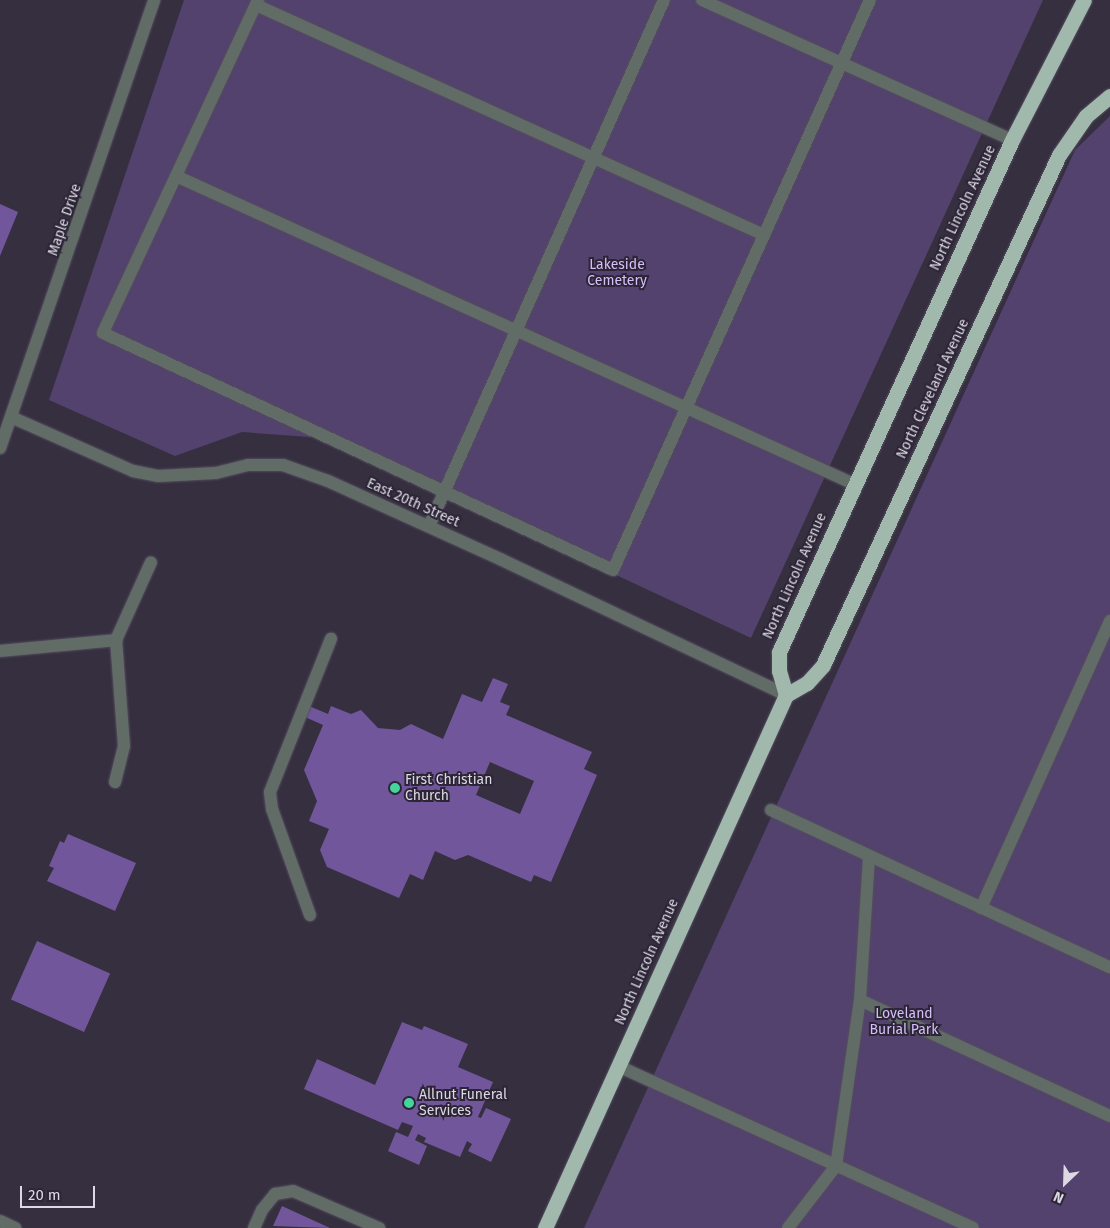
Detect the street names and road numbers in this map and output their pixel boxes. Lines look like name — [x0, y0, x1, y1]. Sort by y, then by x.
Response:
street label: North Lincoln Avenue — [927, 143, 999, 273]
street label: Maple Drive — [45, 182, 85, 258]
street label: North Cleveland Avenue — [893, 316, 973, 462]
street label: East 20th Street — [364, 475, 462, 531]
street label: North Lincoln Avenue — [760, 510, 830, 642]
street label: North Lincoln Avenue — [612, 896, 682, 1028]

